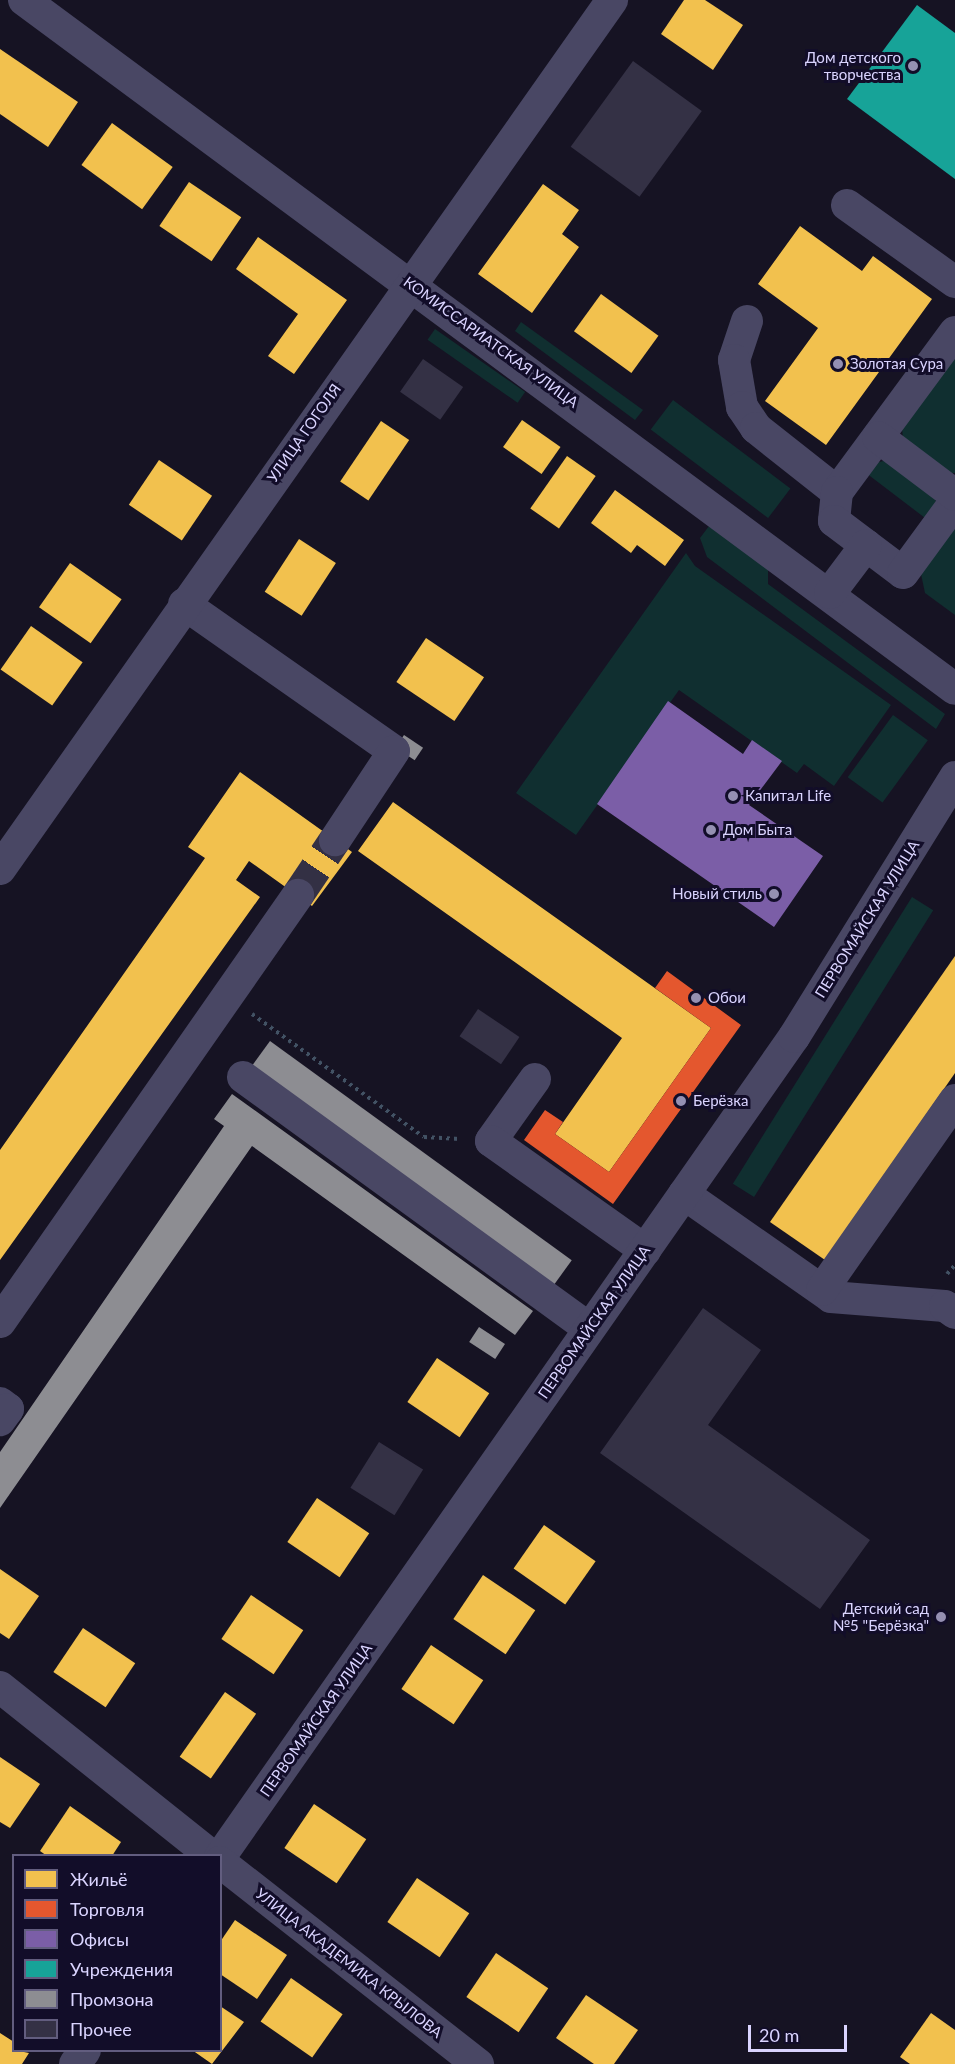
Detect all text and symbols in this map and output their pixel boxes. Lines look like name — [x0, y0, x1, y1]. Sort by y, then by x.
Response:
place label: Дом детского творчества — [805, 48, 901, 83]
marker: Дом детского творчества — [906, 59, 920, 73]
street label: КОМИССАРИАТСКАЯ УЛИЦА — [400, 273, 582, 411]
place label: Золотая Сура — [850, 355, 943, 373]
marker: Золотая Сура — [831, 357, 845, 371]
street label: УЛИЦА ГОГОЛЯ — [263, 380, 345, 486]
place label: Капитал Life — [745, 787, 831, 805]
marker: Капитал Life — [726, 789, 740, 803]
place label: Дом Быта — [723, 821, 792, 839]
marker: Дом Быта — [704, 823, 718, 837]
street label: ПЕРВОМАЙСКАЯ УЛИЦА — [811, 837, 923, 1001]
place label: Новый стиль — [672, 885, 762, 903]
marker: Новый стиль — [767, 887, 781, 901]
place label: Обои — [708, 989, 746, 1007]
marker: Обои — [689, 991, 703, 1005]
place label: Берёзка — [693, 1092, 748, 1110]
marker: Берёзка — [674, 1094, 688, 1108]
street label: ПЕРВОМАЙСКАЯ УЛИЦА — [534, 1242, 654, 1402]
place label: Детский сад №5 "Берёзка" — [833, 1599, 929, 1634]
marker: Детский сад №5 "Берёзка" — [934, 1610, 948, 1624]
street label: ПЕРВОМАЙСКАЯ УЛИЦА — [256, 1640, 376, 1800]
legend — [12, 1854, 222, 2052]
text: Жильё — [70, 1868, 128, 1890]
street label: УЛИЦА АКАДЕМИКА КРЫЛОВА — [252, 1884, 446, 2042]
text: Торговля — [70, 1898, 144, 1920]
text: Офисы — [70, 1928, 129, 1950]
text: Учреждения — [70, 1958, 173, 1980]
text: Промзона — [70, 1988, 153, 2010]
scale bar — [751, 2013, 850, 2051]
text: Прочее — [70, 2018, 132, 2040]
text: 20 m — [759, 2024, 799, 2046]

